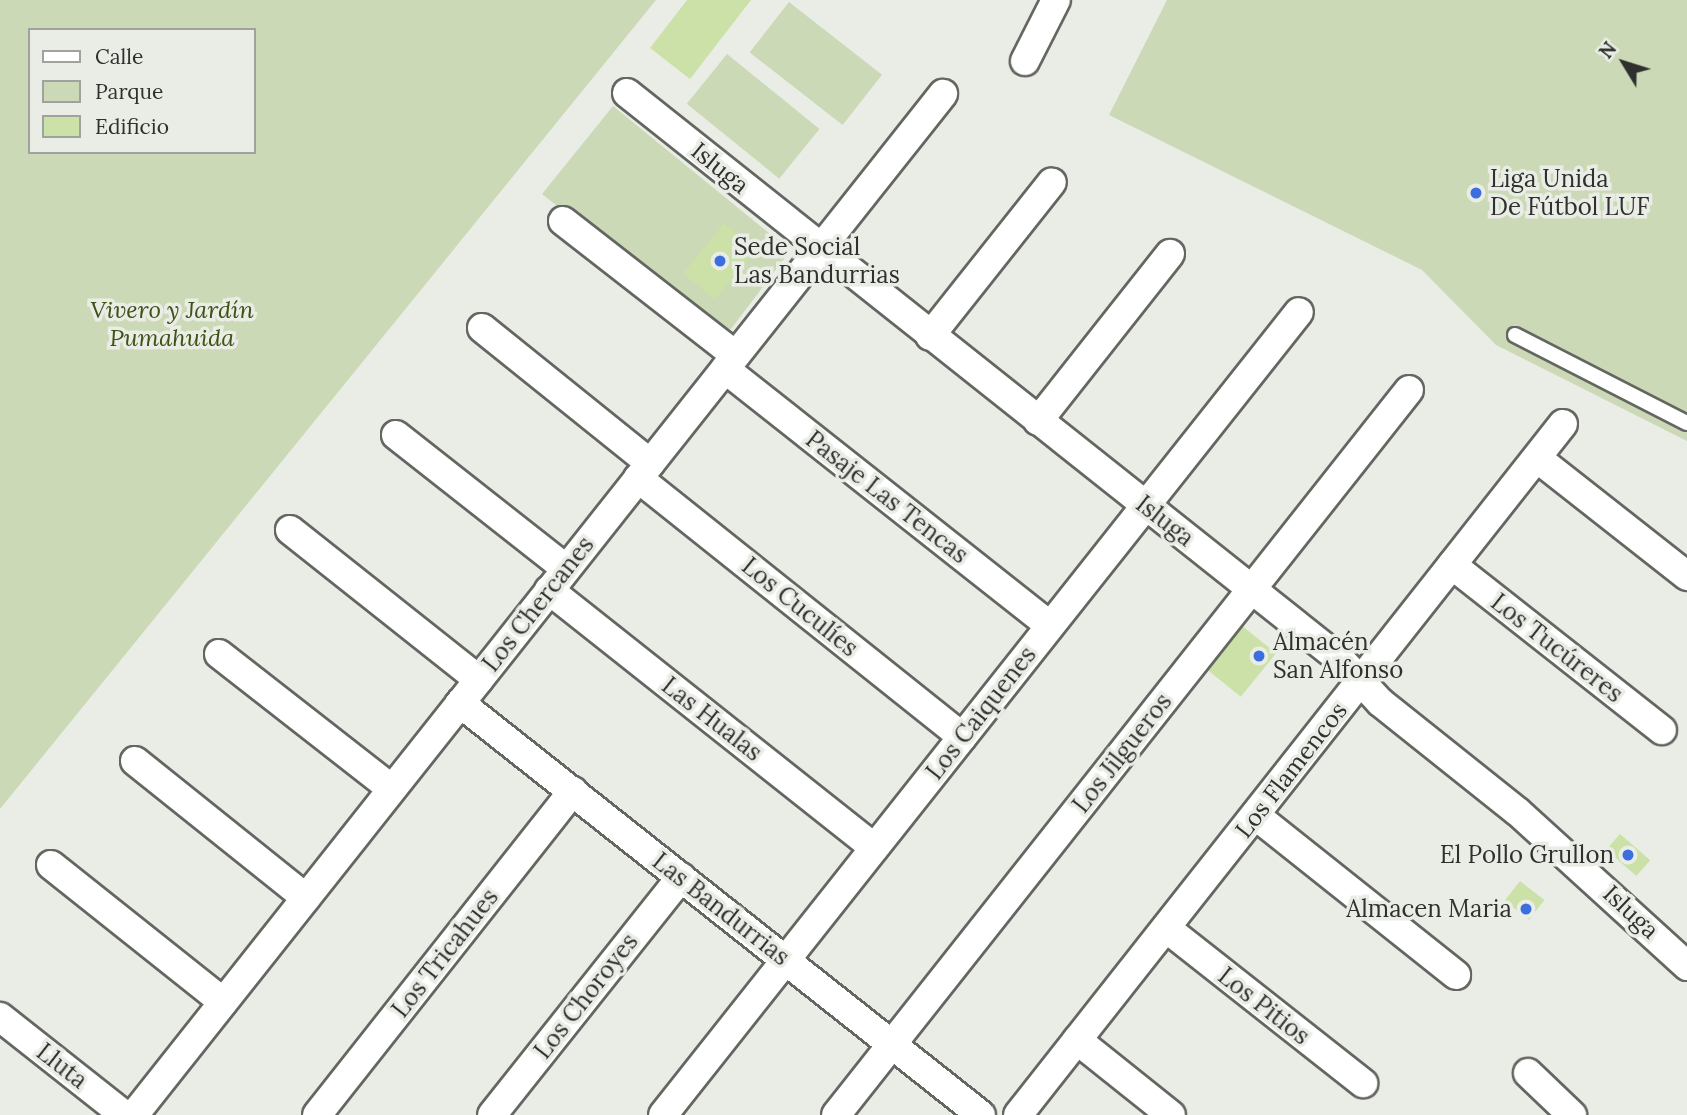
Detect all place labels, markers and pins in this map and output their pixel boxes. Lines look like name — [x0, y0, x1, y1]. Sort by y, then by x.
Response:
place label: Liga Unida De Fútbol LUF — [1490, 165, 1649, 221]
marker: Liga Unida De Fútbol LUF — [1468, 185, 1484, 201]
place label: Sede Social Las Bandurrias — [734, 233, 900, 289]
marker: Sede Social Las Bandurrias — [712, 253, 728, 269]
place label: Almacén San Alfonso — [1273, 628, 1403, 684]
marker: Almacén San Alfonso — [1251, 648, 1267, 664]
place label: El Pollo Grullon — [1440, 841, 1614, 869]
marker: El Pollo Grullon — [1620, 847, 1636, 863]
place label: Almacen Maria — [1346, 895, 1512, 923]
marker: Almacen Maria — [1518, 901, 1534, 917]

